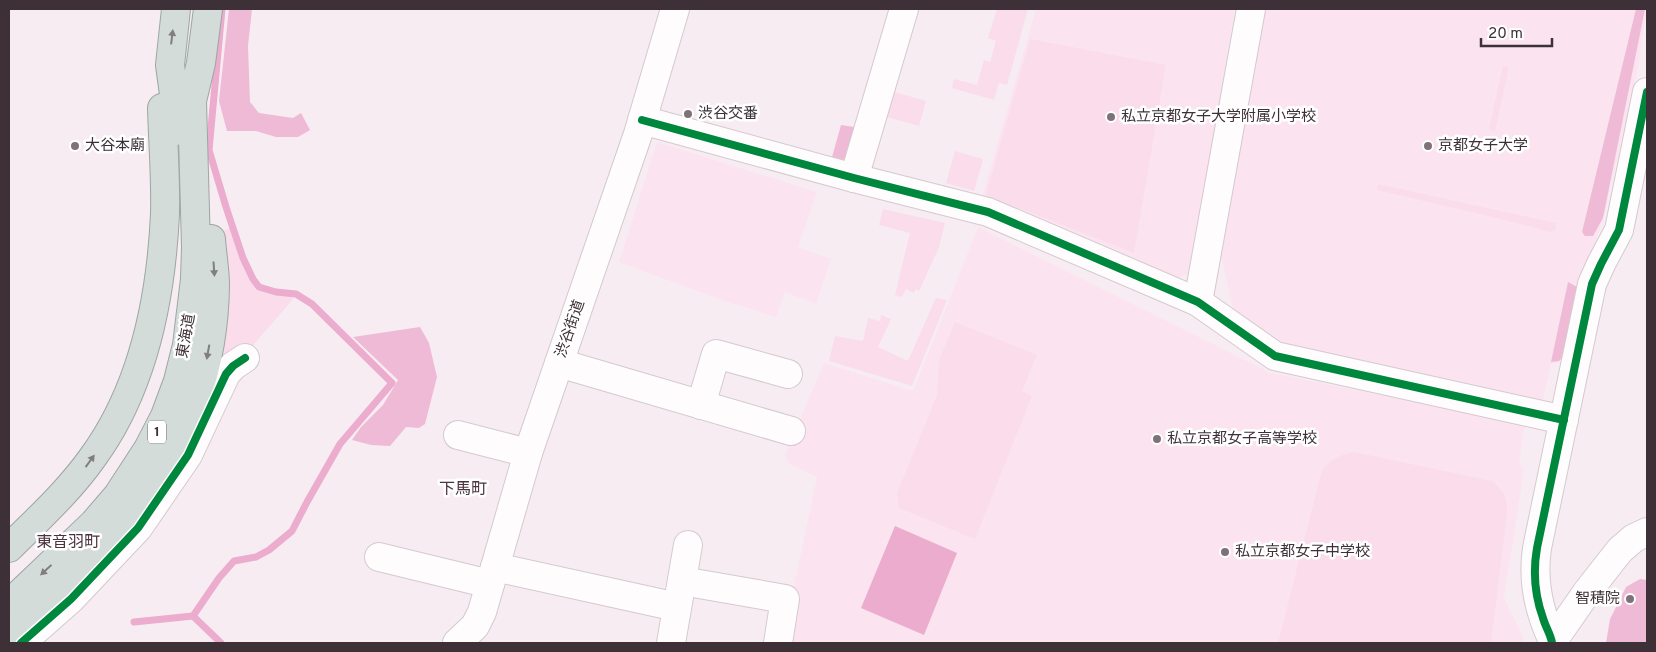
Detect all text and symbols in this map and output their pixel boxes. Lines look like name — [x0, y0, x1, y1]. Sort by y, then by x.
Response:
scale bar — [1481, 15, 1552, 47]
text: 20 m — [1488, 25, 1523, 44]
one-way arrow — [168, 28, 176, 44]
place label: 渋谷交番 — [698, 105, 758, 124]
place label: 私立京都女子大学附属小学校 — [1121, 107, 1316, 127]
marker: 渋谷交番 — [682, 108, 694, 120]
marker: 私立京都女子大学附属小学校 — [1105, 111, 1117, 123]
place label: 大谷本廟 — [85, 137, 145, 156]
place label: 京都女子大学 — [1438, 137, 1528, 156]
marker: 大谷本廟 — [69, 140, 81, 152]
marker: 京都女子大学 — [1422, 140, 1434, 152]
one-way arrow — [210, 261, 218, 277]
street label: 渋谷街道 — [552, 298, 590, 360]
street label: 東海道 — [174, 312, 200, 360]
one-way arrow — [204, 344, 212, 360]
road number: 1 — [148, 421, 166, 444]
place label: 私立京都女子高等学校 — [1167, 430, 1317, 449]
marker: 私立京都女子高等学校 — [1151, 433, 1163, 445]
one-way arrow — [85, 455, 96, 468]
district label: 下馬町 — [439, 480, 487, 500]
district label: 東音羽町 — [36, 533, 100, 553]
place label: 私立京都女子中学校 — [1235, 543, 1370, 562]
marker: 私立京都女子中学校 — [1219, 546, 1231, 558]
one-way arrow — [40, 564, 52, 576]
place label: 智積院 — [1575, 590, 1620, 609]
marker: 智積院 — [1624, 593, 1636, 605]

